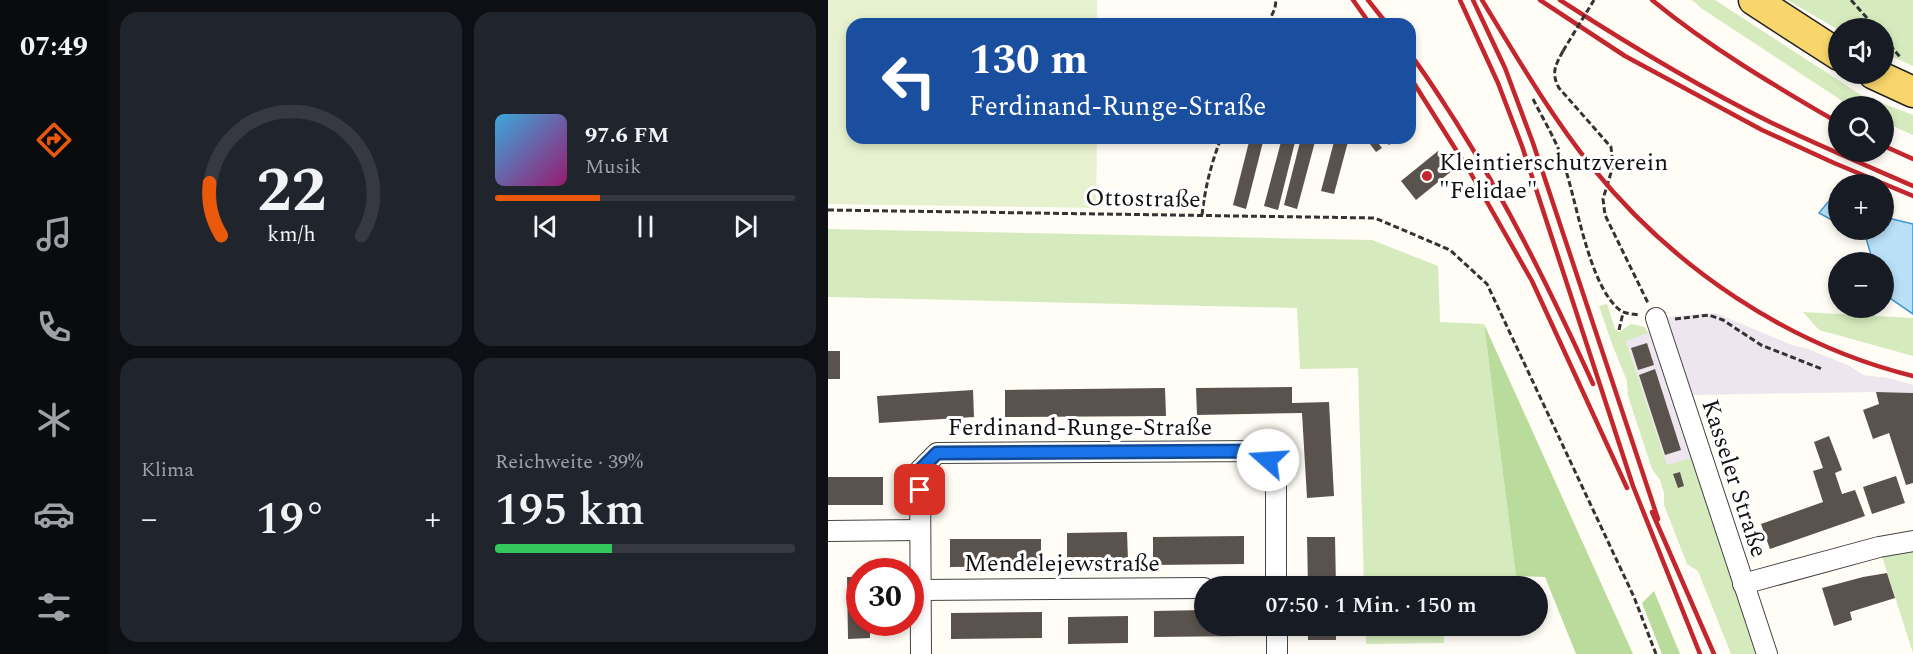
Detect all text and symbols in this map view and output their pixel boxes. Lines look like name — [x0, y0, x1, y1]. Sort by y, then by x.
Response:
map controls — [1828, 18, 1894, 318]
button: sound — [1828, 18, 1894, 84]
text: 07:49 — [20, 26, 88, 68]
text: 130 m — [969, 29, 1088, 92]
icon: left — [870, 42, 948, 120]
text: Ferdinand-Runge-Straße — [969, 86, 1266, 128]
button: search — [1828, 96, 1894, 162]
icon: directions — [33, 119, 75, 161]
text: 97.6 FM — [585, 119, 669, 152]
text: 22 — [256, 144, 326, 239]
place label: Kleintierschutzverein "Felidae" — [1439, 145, 1668, 209]
text: Musik — [585, 152, 641, 182]
marker: Kleintierschutzverein "Felidae" — [1420, 169, 1434, 183]
button: + — [1828, 174, 1894, 240]
street label: Ottostraße — [1085, 180, 1201, 218]
icon: previous — [529, 210, 562, 243]
icon: pause — [629, 210, 662, 243]
icon: next — [729, 210, 762, 243]
icon: music — [33, 213, 75, 255]
text: km/h — [267, 218, 315, 251]
button: − — [1828, 252, 1894, 318]
icon: phone — [33, 306, 75, 348]
street label: Kasseler Straße — [1692, 395, 1777, 562]
icon: climate — [33, 399, 75, 441]
street label: Ferdinand-Runge-Straße — [948, 410, 1212, 446]
position arrow — [1236, 428, 1300, 492]
text: Reichweite · 39% — [495, 447, 643, 477]
text: Klima — [141, 455, 194, 485]
pin — [894, 464, 945, 515]
icon: arrive — [903, 473, 936, 506]
text: 195 km — [495, 476, 645, 545]
text: 19° — [256, 485, 326, 554]
icon: car — [33, 493, 75, 535]
text: − — [141, 494, 158, 544]
text: + — [425, 494, 441, 544]
street label: Mendelejewstraße — [964, 546, 1160, 582]
speed limit sign: 30 — [846, 558, 924, 636]
icon: filters — [33, 586, 75, 628]
text: 07:50 · 1 Min. · 150 m — [1265, 589, 1477, 622]

